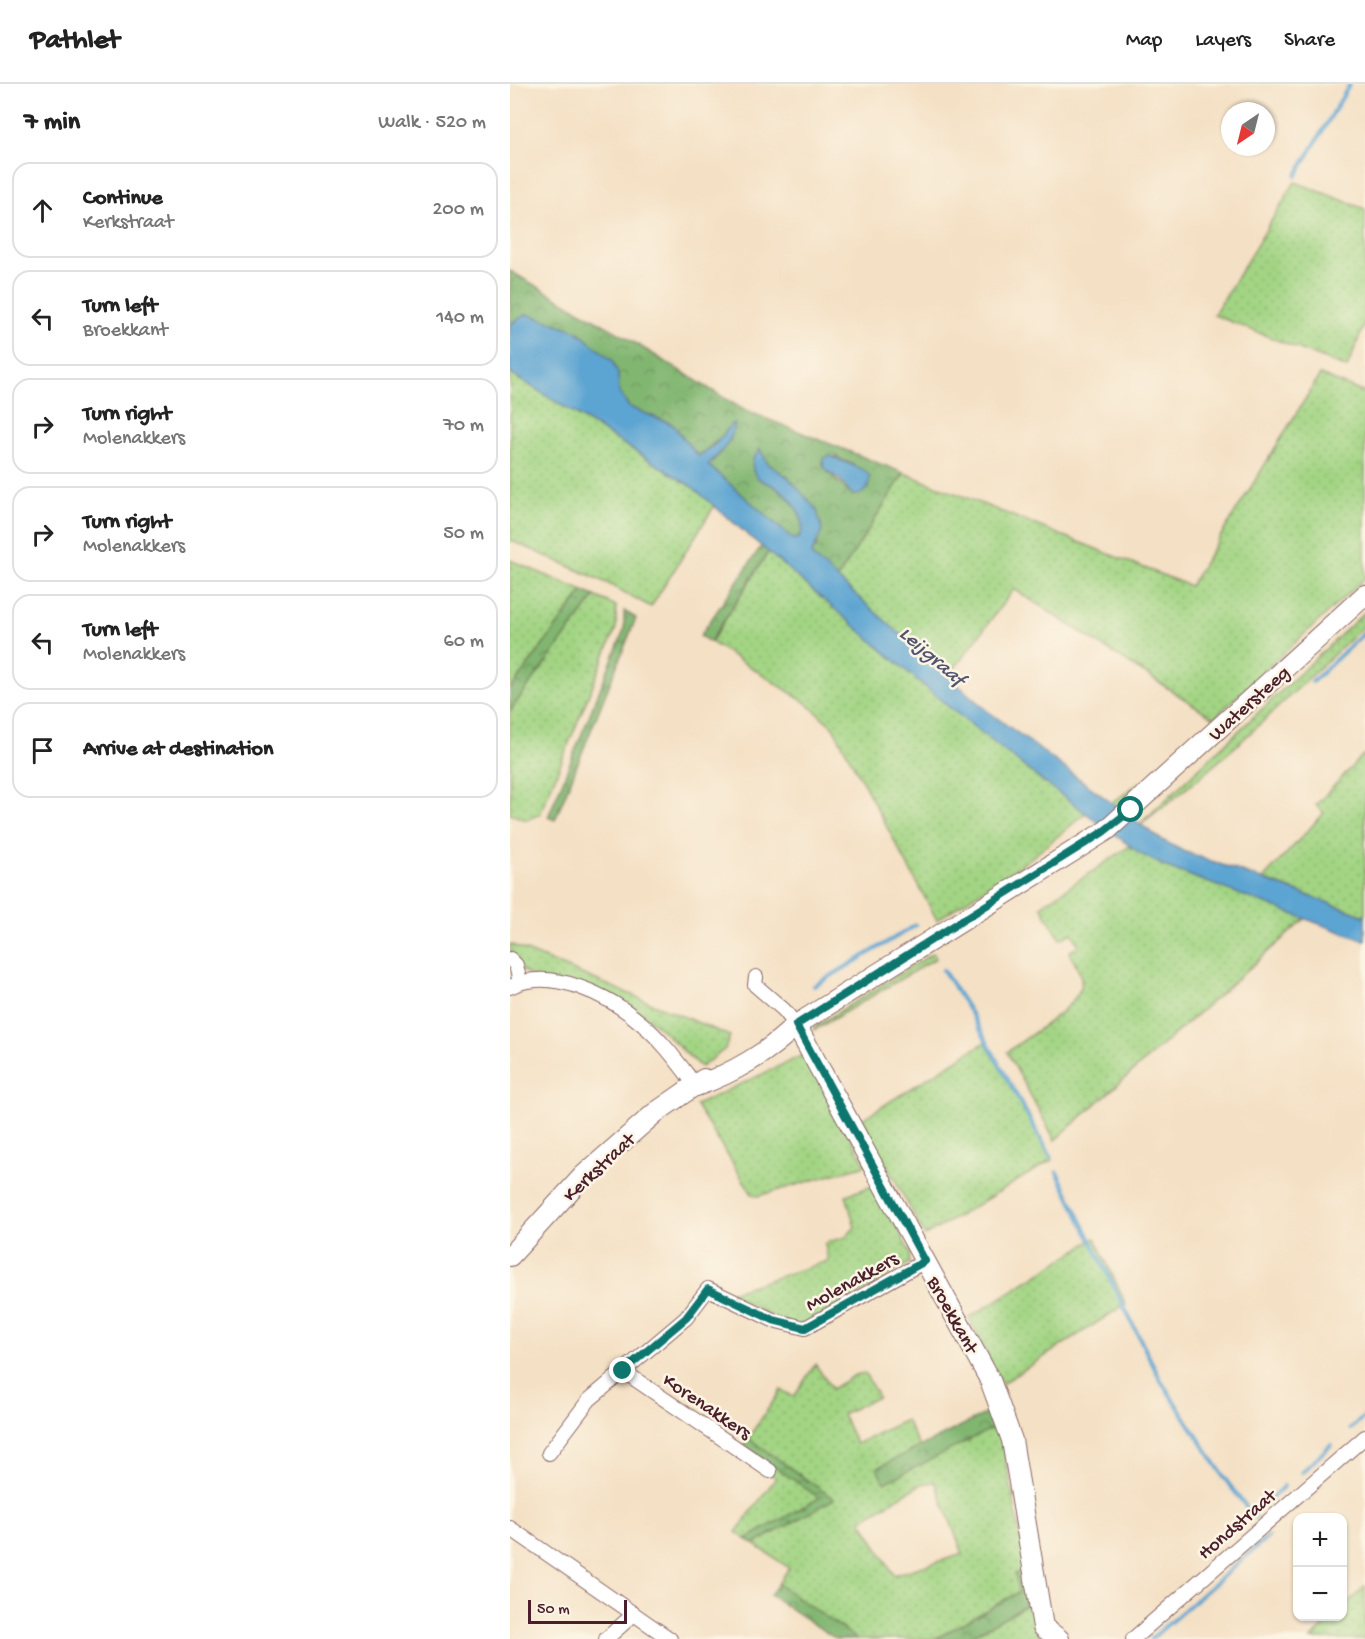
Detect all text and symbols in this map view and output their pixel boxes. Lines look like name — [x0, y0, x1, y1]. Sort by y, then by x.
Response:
text: Pathlet — [30, 25, 120, 58]
text: Map — [1126, 29, 1162, 54]
text: Layers — [1195, 29, 1251, 54]
text: Share — [1284, 29, 1335, 54]
north arrow — [1221, 102, 1275, 156]
text: 7 min — [24, 108, 80, 139]
text: Walk · 520 m — [378, 112, 486, 135]
text: Continue — [83, 186, 163, 212]
icon: ahead — [26, 194, 59, 227]
text: 200 m — [433, 199, 484, 222]
text: Kerkstraat — [83, 212, 173, 235]
text: Turn left — [83, 294, 157, 320]
icon: left — [26, 302, 59, 335]
text: 140 m — [436, 307, 484, 330]
text: Broekkant — [83, 320, 168, 343]
text: Turn right — [83, 402, 171, 428]
icon: right — [26, 410, 59, 443]
text: 70 m — [443, 415, 484, 438]
text: Molenakkers — [83, 428, 185, 451]
text: Turn right — [83, 510, 171, 536]
icon: right — [26, 518, 59, 551]
text: 50 m — [443, 523, 484, 546]
text: Molenakkers — [83, 536, 185, 559]
text: Turn left — [83, 618, 157, 644]
water label: Leijgraaf — [893, 623, 971, 695]
icon: left — [26, 626, 59, 659]
text: 60 m — [444, 631, 484, 654]
text: Molenakkers — [83, 644, 185, 667]
street label: Watersteeg — [1205, 662, 1296, 747]
icon: arrive — [26, 734, 59, 767]
text: Arrive at destination — [83, 737, 273, 763]
route start — [1117, 796, 1143, 822]
street label: Kerkstraat — [560, 1128, 643, 1208]
street label: Molenakkers — [802, 1248, 904, 1318]
street label: Broekkant — [920, 1272, 982, 1360]
route end — [609, 1357, 635, 1383]
street label: Korenakkers — [657, 1370, 755, 1446]
street label: Hondstraat — [1195, 1484, 1283, 1566]
map controls — [1293, 1513, 1347, 1621]
button: + — [1293, 1513, 1347, 1567]
button: − — [1293, 1567, 1347, 1621]
scale bar — [528, 1597, 627, 1624]
text: 50 m — [537, 1601, 570, 1620]

